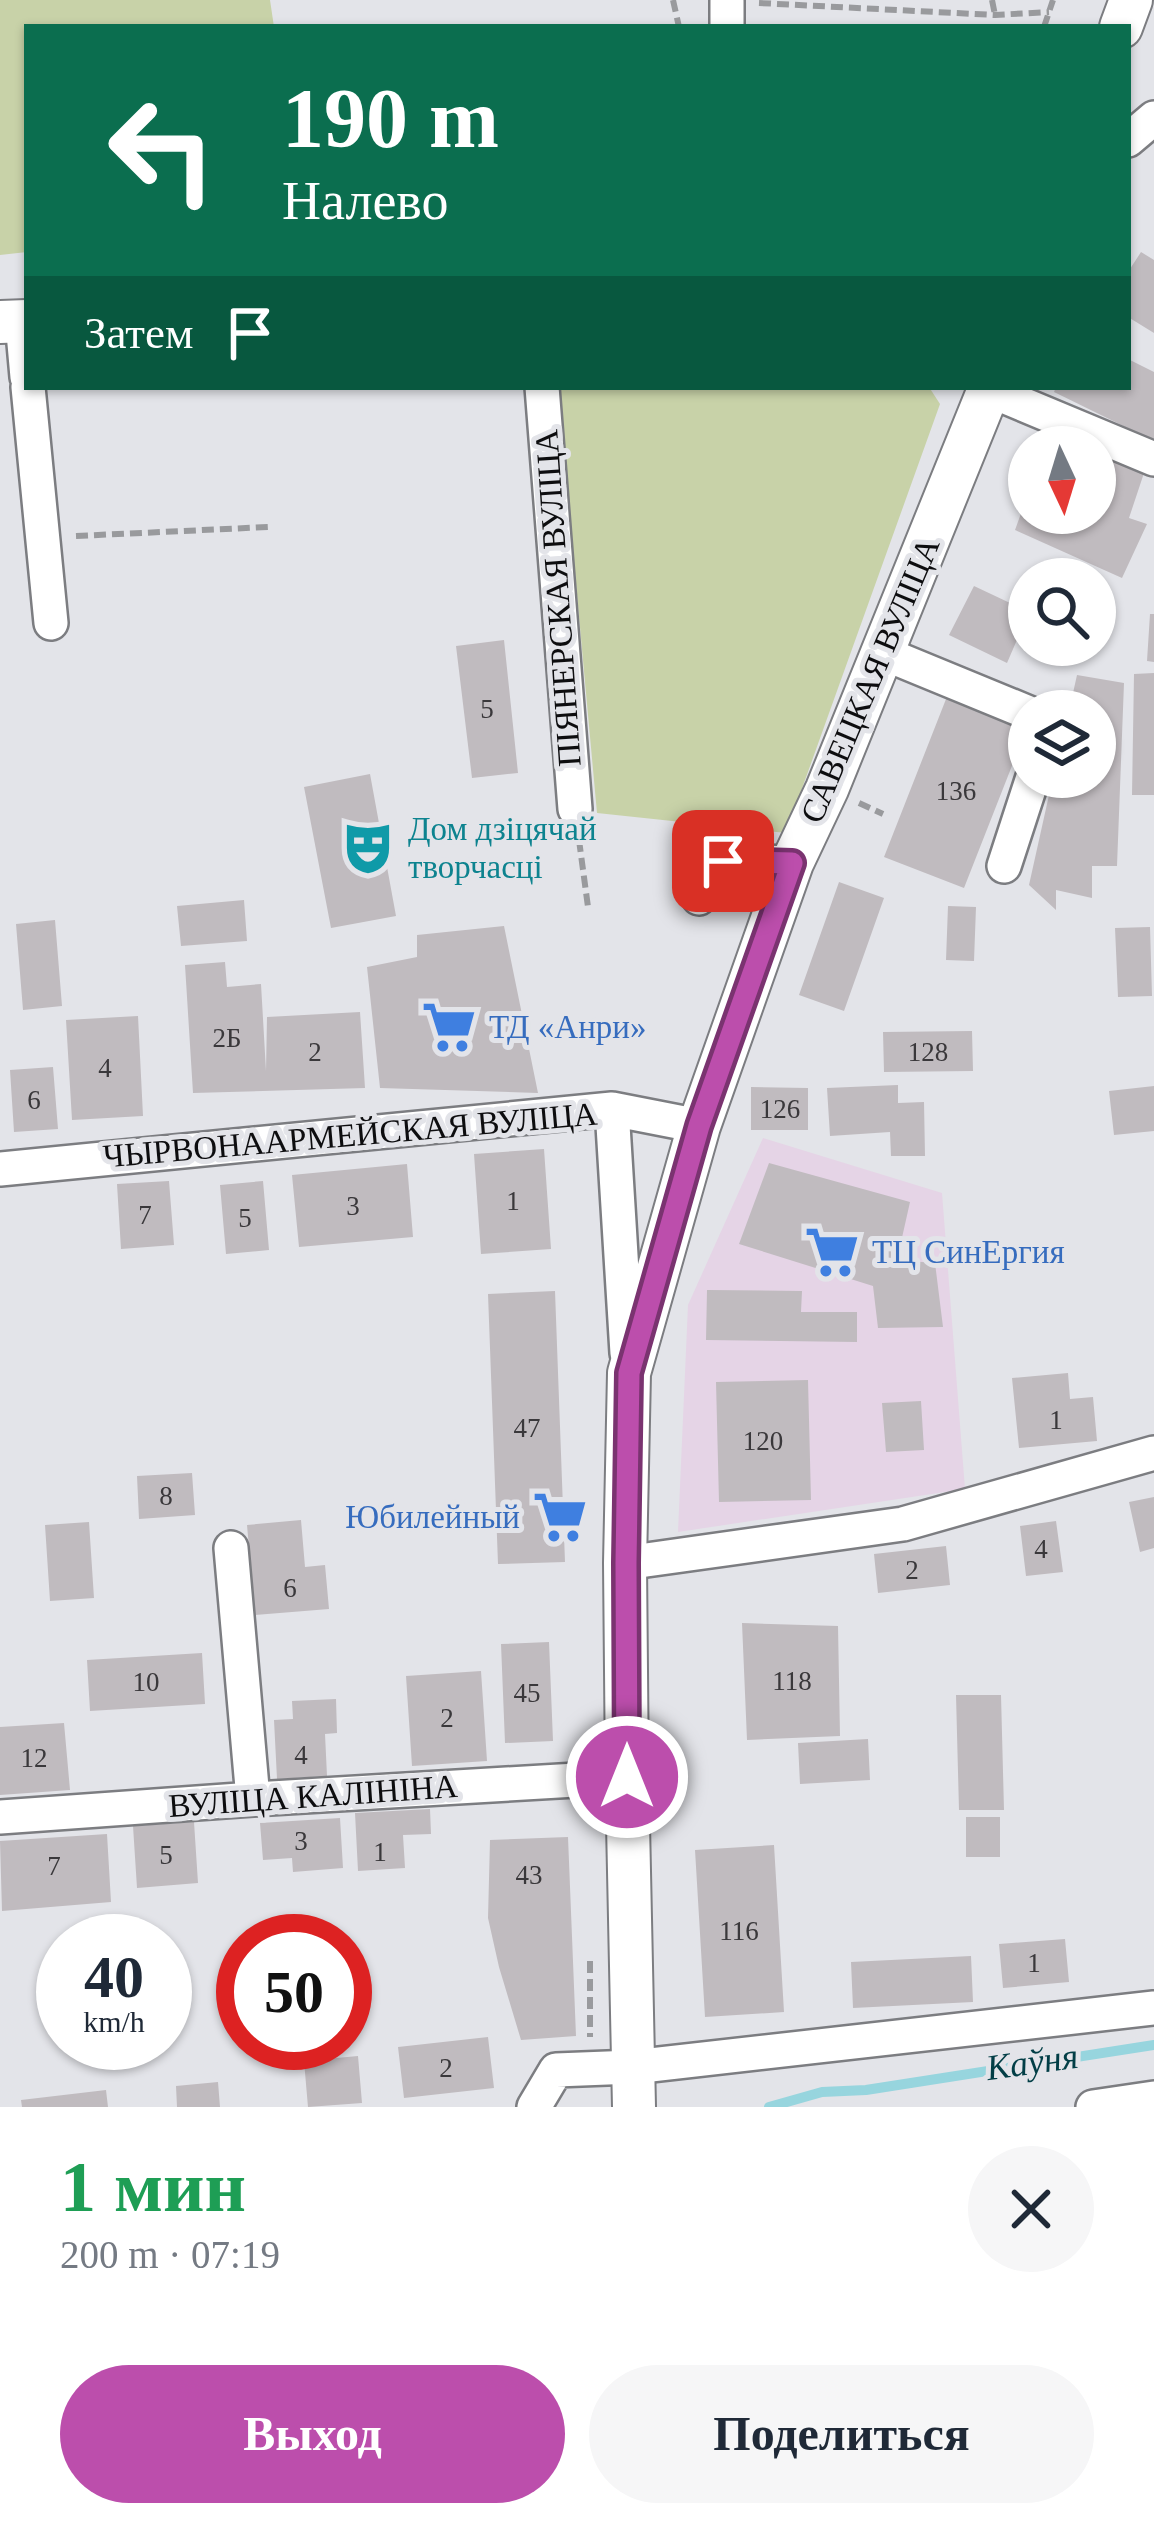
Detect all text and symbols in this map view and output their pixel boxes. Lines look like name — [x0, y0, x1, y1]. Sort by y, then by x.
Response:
icon: left — [84, 72, 240, 228]
text: 190 m — [282, 72, 499, 165]
text: Налево — [282, 171, 448, 231]
icon: arrive — [217, 300, 283, 366]
text: Затем — [84, 308, 193, 358]
north arrow — [1008, 426, 1116, 534]
map controls — [1008, 426, 1116, 798]
street label: ПІЯНЕРСКАЯ ВУЛІЦА — [528, 428, 588, 768]
street label: САВЕЦКАЯ ВУЛІЦА — [794, 532, 946, 828]
button: search — [1008, 558, 1116, 666]
button: layers — [1008, 690, 1116, 798]
house number: 5 — [480, 694, 494, 724]
house number: 136 — [936, 776, 976, 806]
pin — [672, 810, 774, 912]
place label: Дом дзіцячай творчасці — [408, 811, 597, 885]
theatre icon: Дом дзіцячай творчасці — [339, 819, 397, 877]
icon: arrive — [690, 828, 756, 894]
supermarket icon: ТД «Анри» — [420, 998, 478, 1056]
place label: ТД «Анри» — [489, 1009, 647, 1045]
house number: 2Б — [212, 1023, 242, 1053]
house number: 2 — [308, 1037, 322, 1067]
house number: 128 — [908, 1037, 948, 1067]
house number: 4 — [98, 1053, 112, 1083]
house number: 6 — [27, 1085, 41, 1115]
house number: 126 — [760, 1094, 800, 1124]
street label: ЧЫРВОНААРМЕЙСКАЯ ВУЛІЦА — [102, 1095, 599, 1175]
house number: 1 — [506, 1186, 520, 1216]
house number: 3 — [346, 1191, 360, 1221]
house number: 7 — [138, 1200, 152, 1230]
house number: 5 — [238, 1203, 252, 1233]
supermarket icon: ТЦ СинЕргия — [803, 1223, 861, 1281]
place label: ТЦ СинЕргия — [872, 1234, 1065, 1270]
house number: 1 — [1049, 1405, 1063, 1435]
house number: 47 — [514, 1413, 541, 1443]
house number: 120 — [743, 1426, 783, 1456]
house number: 8 — [159, 1481, 173, 1511]
supermarket icon: Юбилейный — [531, 1488, 589, 1546]
place label: Юбилейный — [345, 1499, 520, 1535]
house number: 4 — [1034, 1534, 1048, 1564]
house number: 2 — [905, 1555, 919, 1585]
house number: 6 — [283, 1573, 297, 1603]
house number: 118 — [772, 1666, 812, 1696]
house number: 10 — [133, 1667, 160, 1697]
house number: 45 — [514, 1678, 541, 1708]
house number: 2 — [440, 1703, 454, 1733]
position arrow — [564, 1714, 690, 1840]
house number: 4 — [294, 1740, 308, 1770]
house number: 12 — [21, 1743, 48, 1773]
street label: ВУЛІЦА КАЛІНІНА — [167, 1768, 459, 1824]
house number: 3 — [294, 1826, 308, 1856]
house number: 1 — [373, 1837, 387, 1867]
house number: 5 — [159, 1840, 173, 1870]
house number: 7 — [47, 1851, 61, 1881]
house number: 43 — [516, 1860, 543, 1890]
speed limit sign: 50 — [216, 1914, 372, 2070]
house number: 116 — [719, 1916, 759, 1946]
text: 40 — [84, 1944, 144, 2010]
house number: 1 — [1027, 1948, 1041, 1978]
text: km/h — [83, 2005, 145, 2038]
water label: Каўня — [982, 2036, 1081, 2088]
house number: 2 — [439, 2053, 453, 2083]
button: close — [968, 2146, 1094, 2272]
text: 1 мин — [60, 2147, 246, 2227]
text: 200 m · 07:19 — [60, 2233, 280, 2276]
button: Выход — [60, 2365, 565, 2503]
button: Поделиться — [589, 2365, 1094, 2503]

